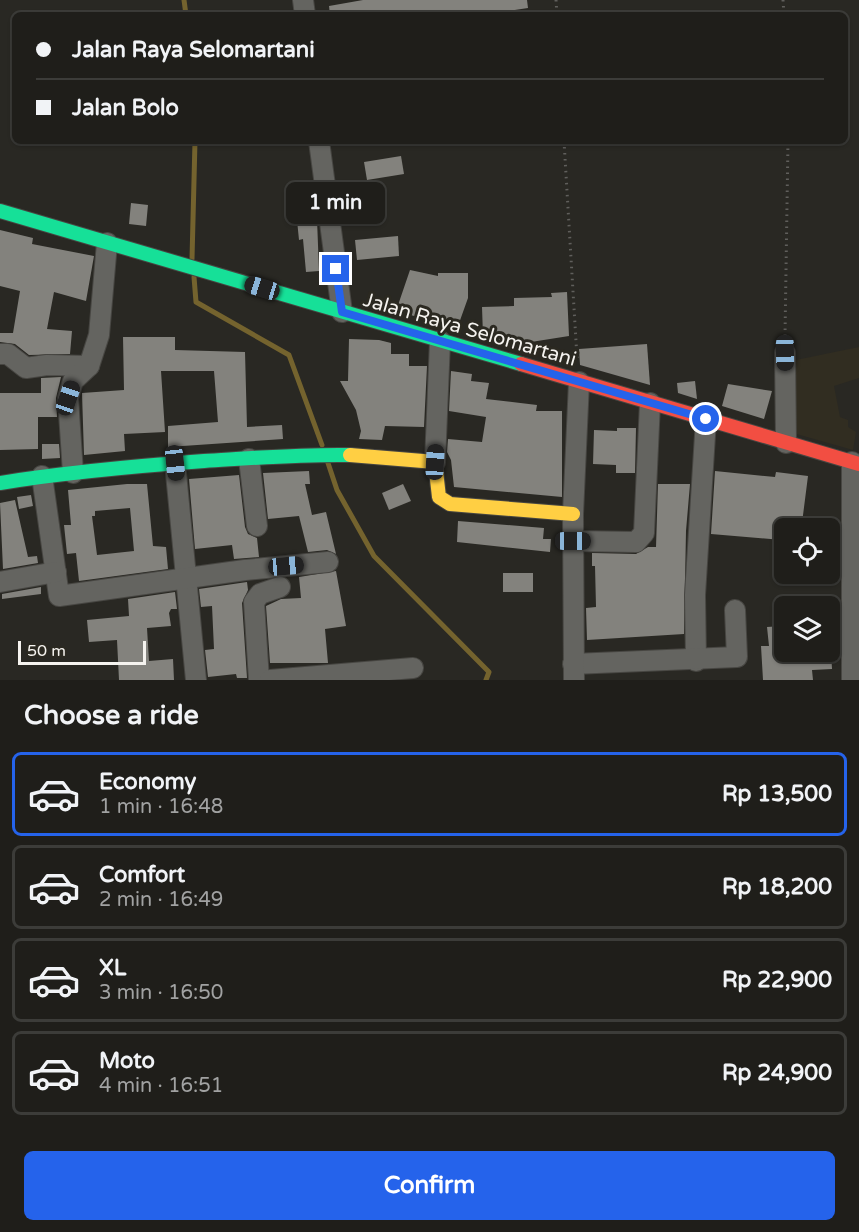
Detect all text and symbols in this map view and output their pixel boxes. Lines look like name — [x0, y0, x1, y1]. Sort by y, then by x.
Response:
text: Jalan Raya Selomartani — [72, 37, 315, 63]
text: Jalan Bolo — [72, 95, 179, 121]
callout: 1 min — [286, 182, 386, 224]
text: 1 min — [309, 191, 362, 215]
route end — [322, 255, 349, 282]
car — [242, 274, 282, 302]
street label: Jalan Raya Selomartani — [360, 288, 579, 372]
car — [776, 335, 794, 371]
car — [54, 378, 82, 418]
route start — [692, 405, 719, 432]
car — [164, 444, 186, 482]
car — [425, 444, 445, 480]
map controls — [774, 518, 840, 662]
button: locate — [774, 518, 840, 584]
car — [555, 532, 591, 550]
car — [267, 555, 305, 577]
button: layers — [774, 596, 840, 662]
scale bar — [18, 638, 146, 666]
text: 50 m — [27, 641, 66, 661]
text: Choose a ride — [24, 699, 199, 732]
icon: car — [27, 767, 81, 821]
text: Economy — [99, 769, 196, 795]
text: Rp 13,500 — [722, 781, 832, 807]
text: 1 min · 16:48 — [99, 795, 223, 819]
icon: car — [27, 860, 81, 914]
text: Comfort — [99, 862, 185, 888]
text: Rp 18,200 — [722, 874, 832, 900]
text: 2 min · 16:49 — [99, 888, 223, 912]
icon: car — [27, 953, 81, 1007]
text: XL — [99, 955, 126, 981]
text: Rp 22,900 — [722, 967, 832, 993]
text: 3 min · 16:50 — [99, 981, 223, 1005]
icon: car — [27, 1046, 81, 1100]
text: Moto — [99, 1048, 155, 1074]
text: Rp 24,900 — [722, 1060, 832, 1086]
text: 4 min · 16:51 — [99, 1074, 223, 1098]
button: Confirm — [24, 1151, 835, 1220]

